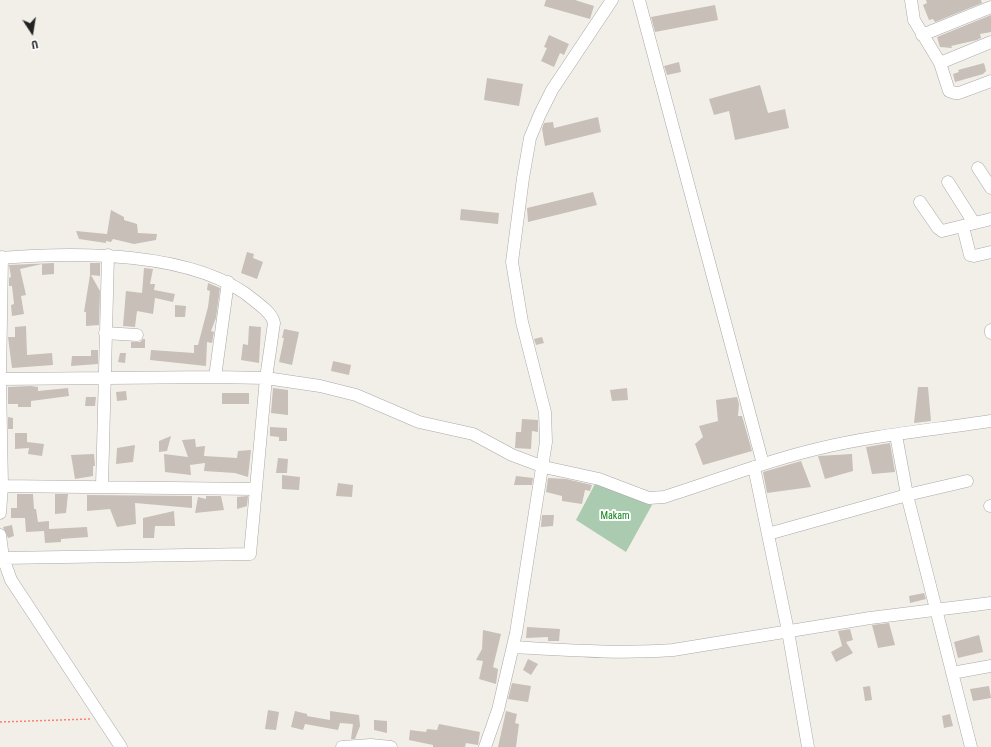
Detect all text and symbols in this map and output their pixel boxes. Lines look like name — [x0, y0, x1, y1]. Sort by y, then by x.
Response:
north arrow — [12, 12, 52, 52]
text: U — [30, 37, 39, 51]
park label: Makam — [600, 510, 630, 522]

